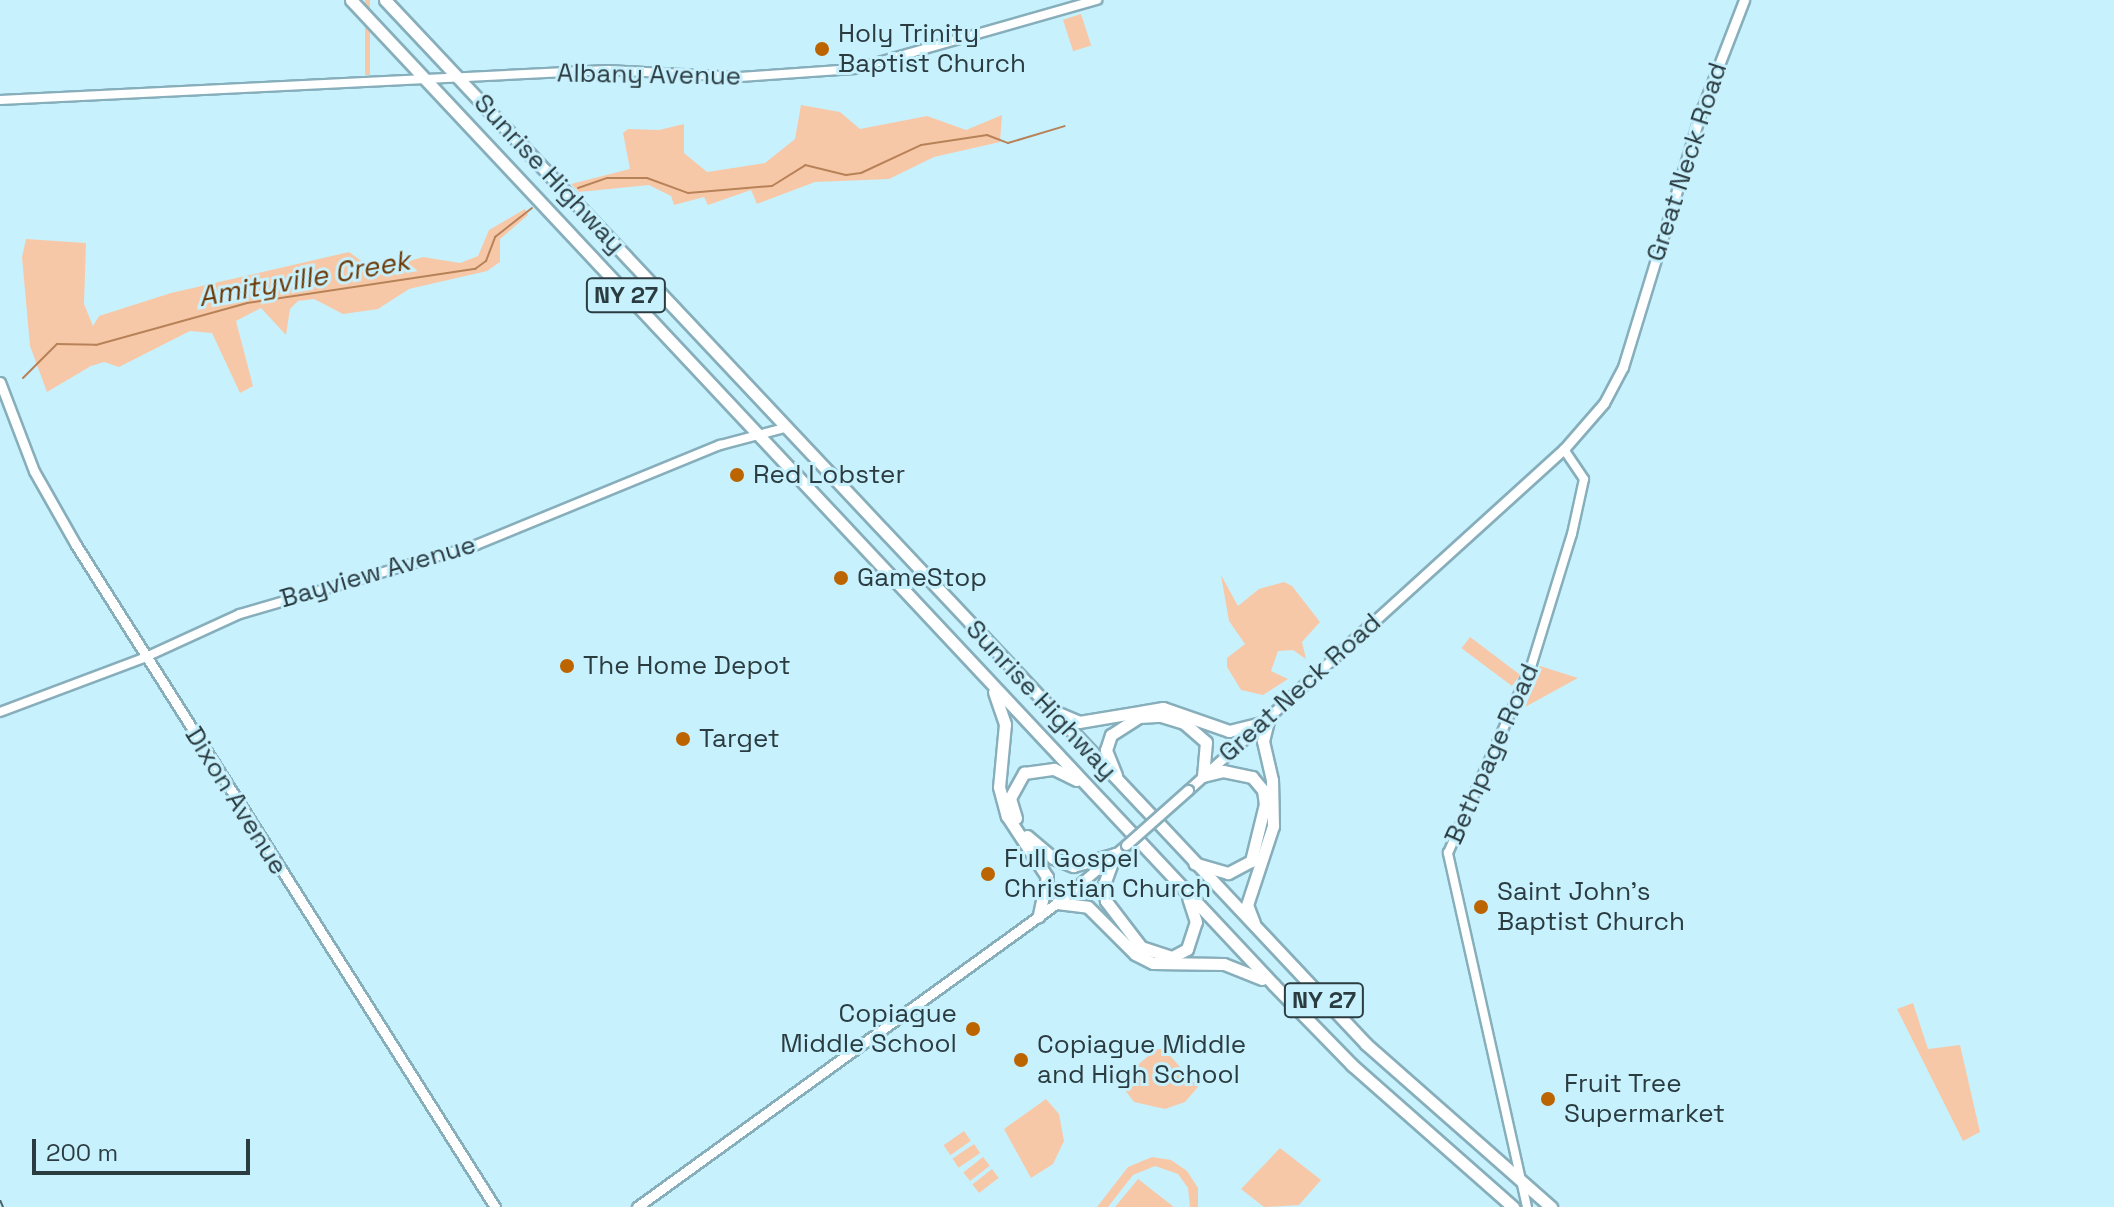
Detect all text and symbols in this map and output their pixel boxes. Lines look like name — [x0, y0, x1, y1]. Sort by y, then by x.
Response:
place label: Holy Trinity Baptist Church — [838, 18, 1026, 80]
marker: Holy Trinity Baptist Church — [813, 40, 831, 58]
street label: Albany Avenue — [556, 58, 742, 92]
street label: Great Neck Road — [1640, 59, 1734, 265]
street label: Sunrise Highway — [467, 88, 631, 260]
water label: Amityville Creek — [196, 243, 412, 313]
road number: NY 27 — [584, 275, 668, 315]
place label: Red Lobster — [753, 459, 905, 491]
marker: Red Lobster — [728, 466, 746, 484]
street label: Bayview Avenue — [276, 529, 480, 615]
place label: GameStop — [857, 562, 987, 594]
marker: GameStop — [832, 569, 850, 587]
street label: Great Neck Road — [1213, 607, 1387, 769]
street label: Sunrise Highway — [959, 614, 1123, 786]
place label: The Home Depot — [583, 650, 791, 682]
marker: The Home Depot — [558, 657, 576, 675]
street label: Bethpage Road — [1438, 659, 1546, 849]
street label: Dixon Avenue — [178, 721, 294, 881]
place label: Target — [699, 723, 780, 755]
marker: Target — [674, 730, 692, 748]
place label: Full Gospel Christian Church — [1004, 843, 1211, 904]
marker: Full Gospel Christian Church — [979, 865, 997, 883]
place label: Saint John's Baptist Church — [1497, 876, 1685, 938]
marker: Saint John's Baptist Church — [1472, 898, 1490, 916]
road number: NY 27 — [1282, 980, 1366, 1020]
place label: Copiague Middle School — [780, 998, 957, 1060]
marker: Copiague Middle School — [964, 1020, 982, 1038]
place label: Copiague Middle and High School — [1037, 1029, 1246, 1090]
marker: Copiague Middle and High School — [1012, 1051, 1030, 1069]
place label: Fruit Tree Supermarket — [1564, 1068, 1725, 1130]
marker: Fruit Tree Supermarket — [1539, 1090, 1557, 1108]
scale bar — [36, 1123, 254, 1173]
text: 200 m — [46, 1137, 118, 1168]

